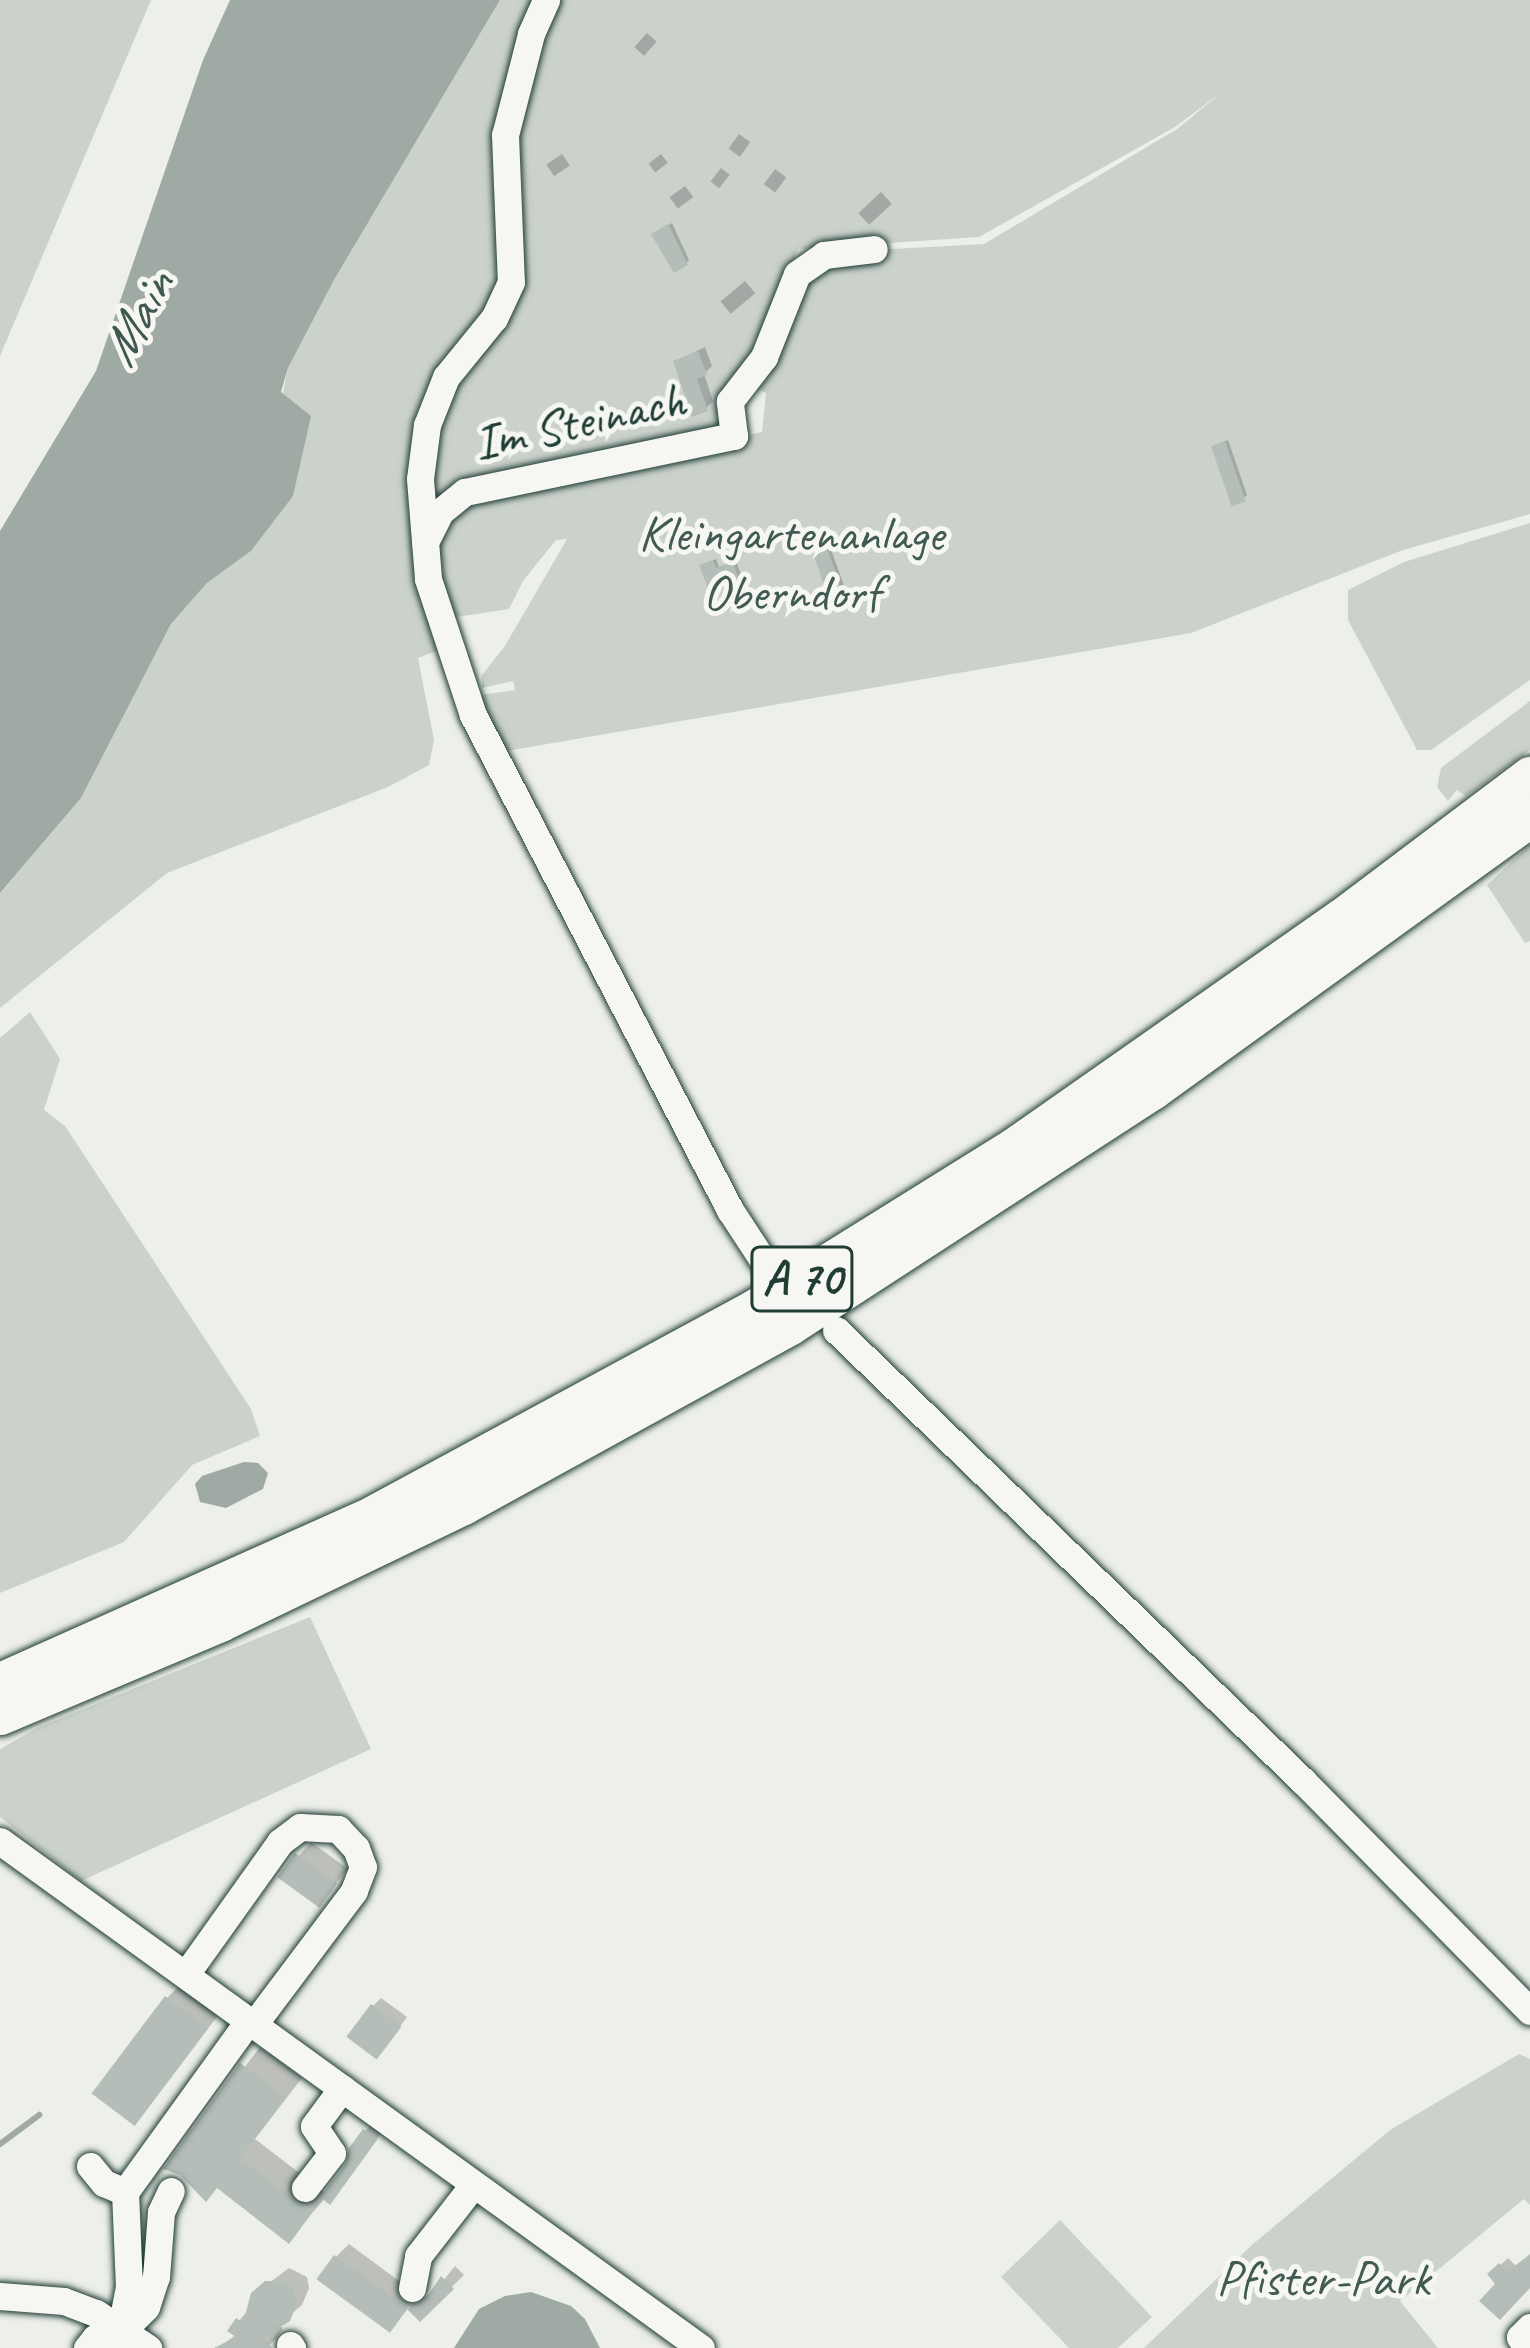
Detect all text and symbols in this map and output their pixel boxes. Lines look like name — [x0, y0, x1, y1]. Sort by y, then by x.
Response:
water label: Main — [85, 260, 187, 376]
street label: Im Steinach — [467, 369, 691, 473]
park label: Kleingartenanlage Oberndorf — [639, 503, 943, 623]
road number: A 70 — [748, 1237, 856, 1321]
park label: Pfister-Park — [1216, 2247, 1430, 2309]

